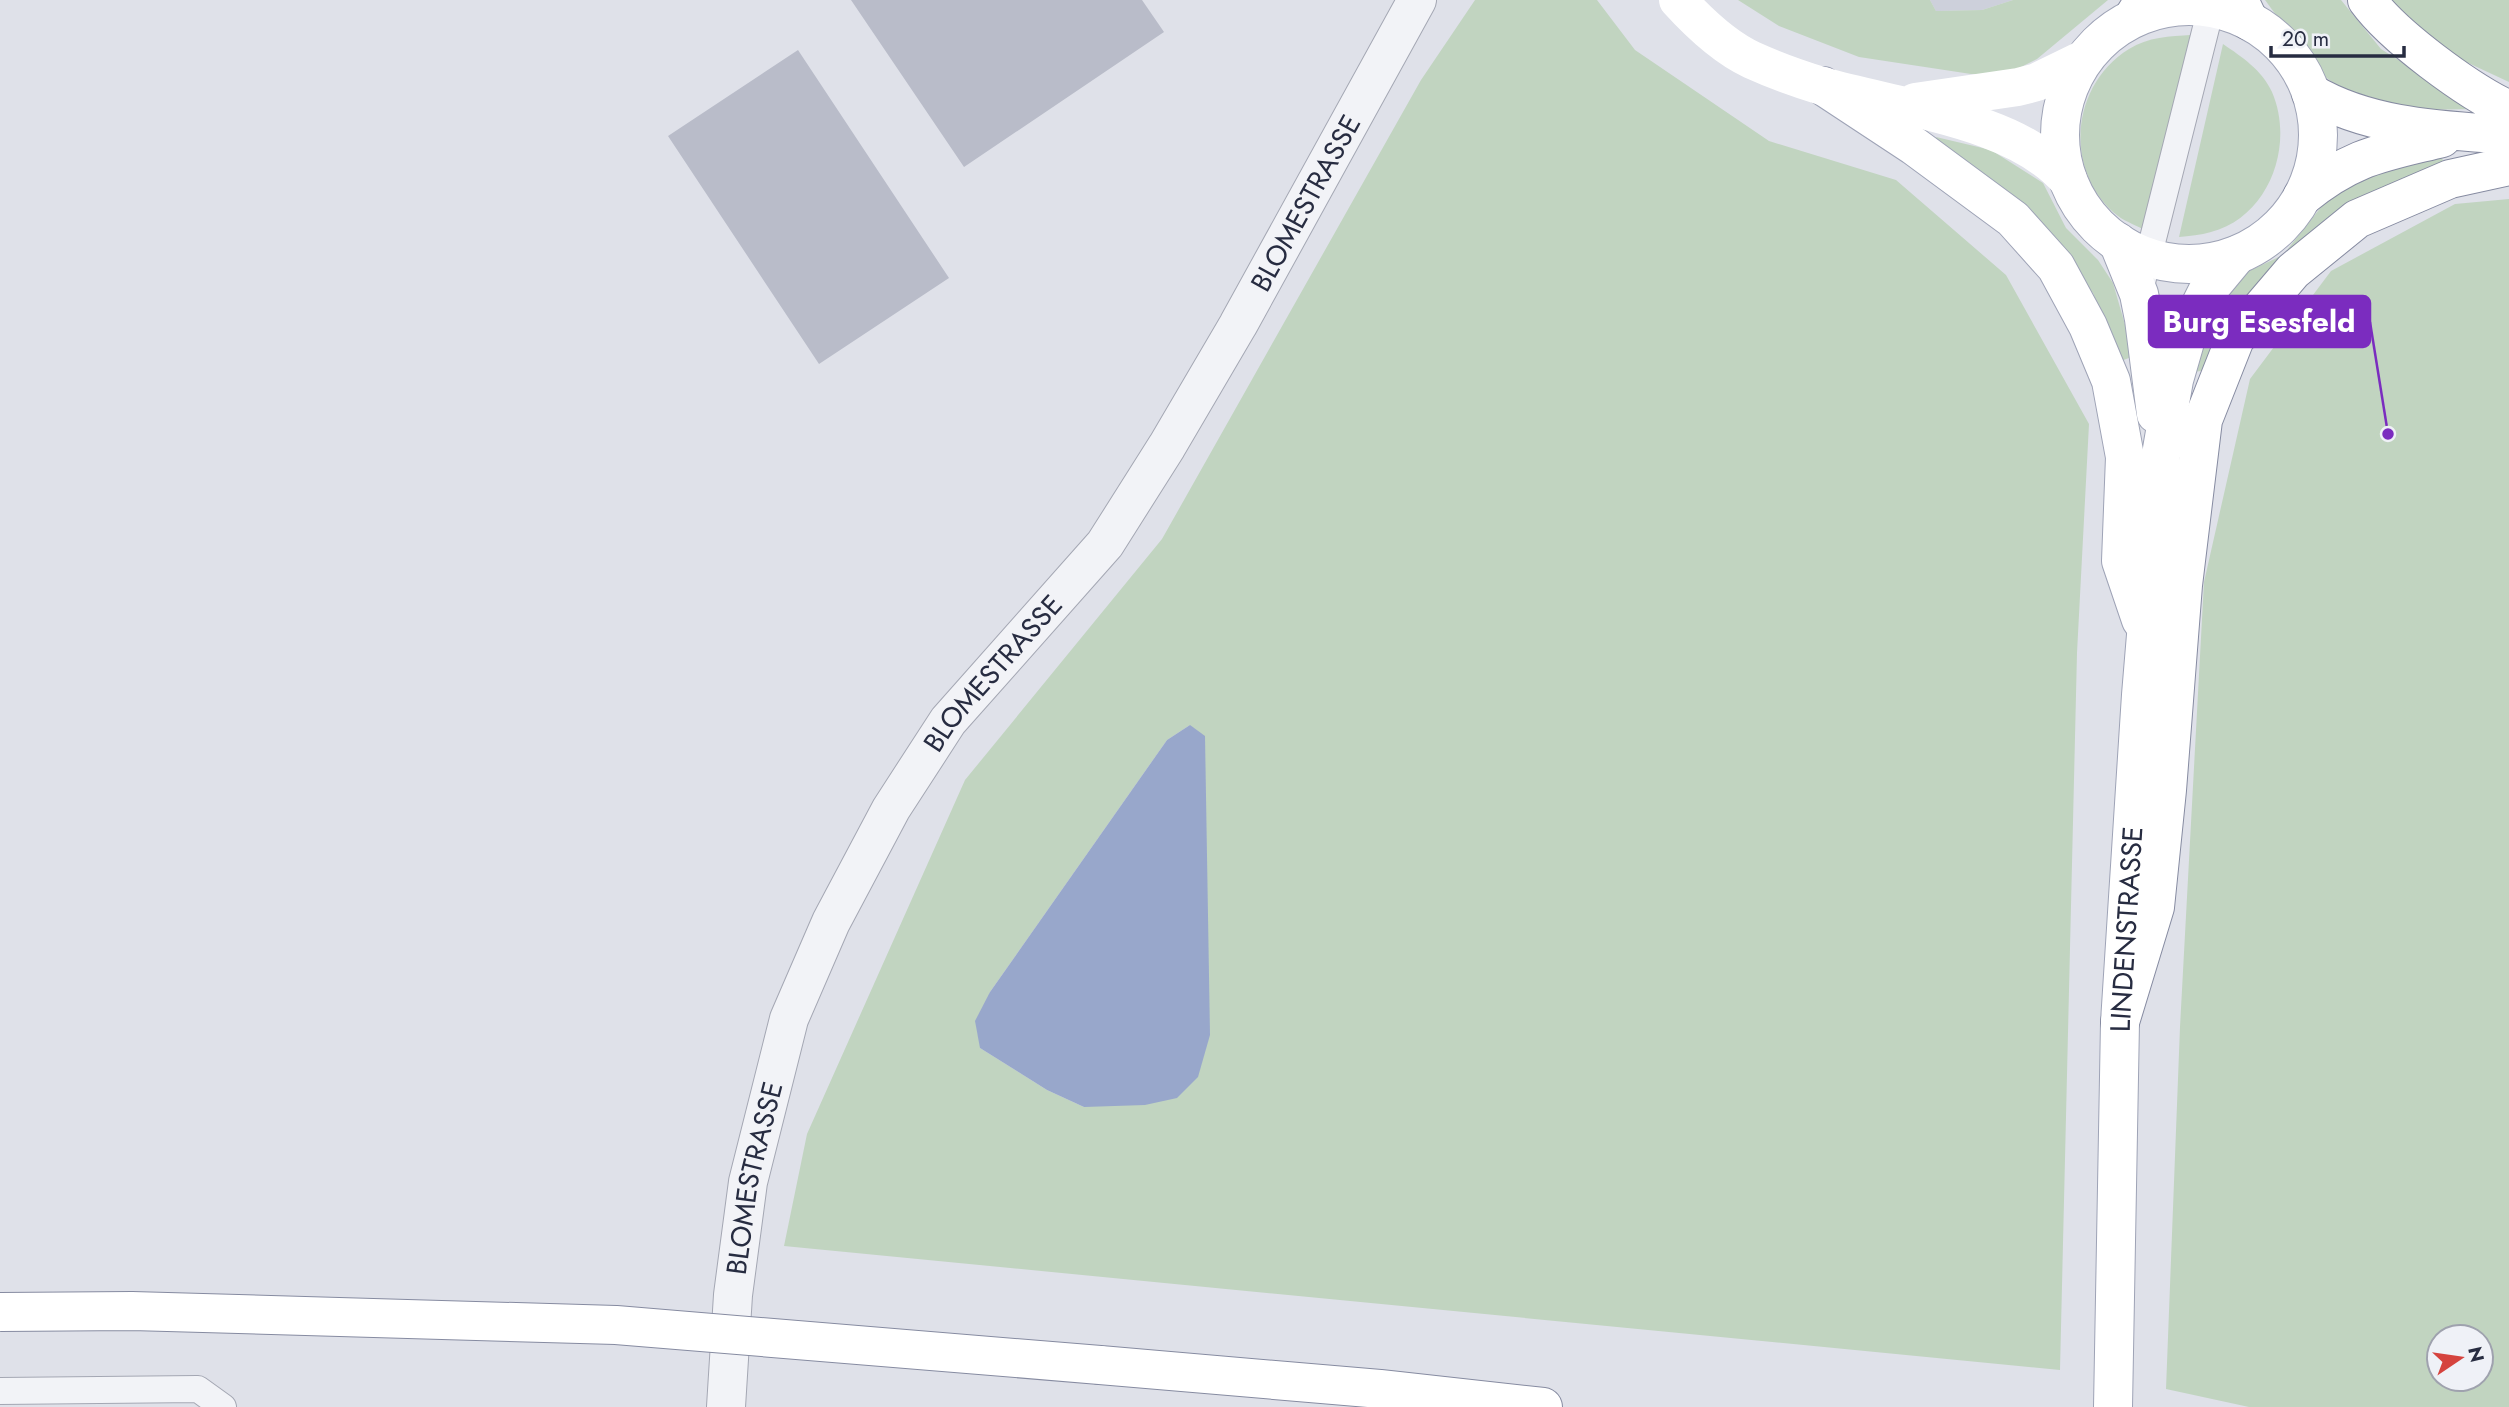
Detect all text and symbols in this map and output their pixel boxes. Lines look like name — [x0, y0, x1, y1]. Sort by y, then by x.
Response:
scale bar — [2271, 14, 2404, 58]
text: 20 m — [2282, 24, 2329, 54]
street label: BLOMESTRASSE — [1240, 107, 1371, 299]
callout: Burg Esesfeld — [2149, 296, 2370, 347]
text: Burg Esesfeld — [2162, 300, 2356, 343]
street label: BLOMESTRASSE — [913, 586, 1072, 760]
street label: LINDENSTRASSE — [2100, 825, 2154, 1032]
street label: BLOMESTRASSE — [716, 1077, 793, 1277]
north arrow — [2425, 1323, 2495, 1393]
text: N — [2461, 1344, 2491, 1365]

